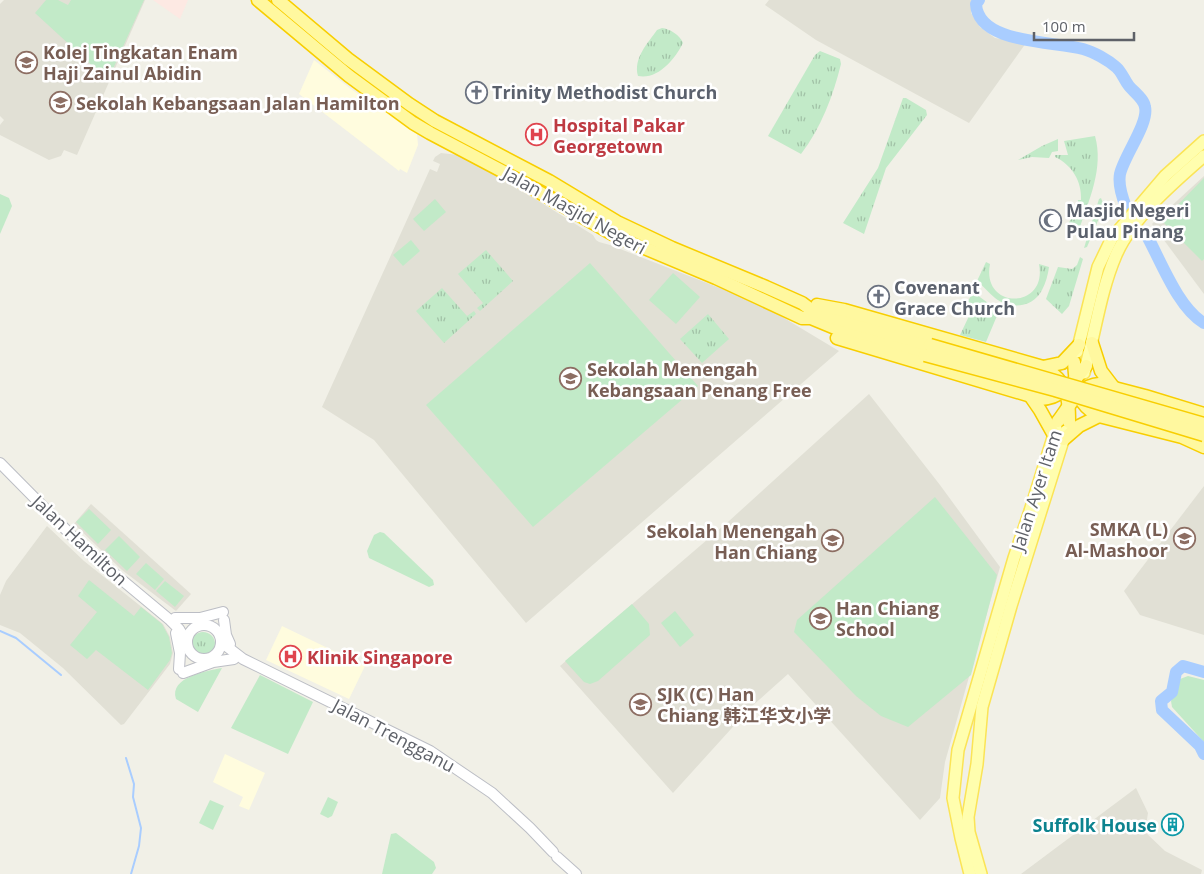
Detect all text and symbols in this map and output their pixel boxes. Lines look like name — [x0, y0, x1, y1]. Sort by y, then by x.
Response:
scale bar — [1034, 10, 1134, 42]
text: 100 m — [1042, 16, 1086, 36]
place label: Kolej Tingkatan Enam Haji Zainul Abidin — [43, 40, 238, 85]
school or university icon: Kolej Tingkatan Enam Haji Zainul Abidin — [15, 50, 39, 74]
church icon: Trinity Methodist Church — [464, 80, 488, 104]
place label: Trinity Methodist Church — [492, 80, 717, 104]
school or university icon: Sekolah Kebangsaan Jalan Hamilton — [48, 91, 72, 115]
place label: Sekolah Kebangsaan Jalan Hamilton — [76, 91, 400, 115]
place label: Hospital Pakar Georgetown — [553, 113, 685, 158]
hospital icon: Hospital Pakar Georgetown — [525, 123, 549, 147]
street label: Jalan Masjid Negeri — [497, 160, 651, 259]
place label: Masjid Negeri Pulau Pinang — [1066, 198, 1190, 243]
mosque icon: Masjid Negeri Pulau Pinang — [1038, 208, 1062, 232]
place label: Covenant Grace Church — [894, 275, 1015, 320]
church icon: Covenant Grace Church — [866, 285, 890, 309]
place label: Sekolah Menengah Kebangsaan Penang Free — [587, 357, 812, 402]
school or university icon: Sekolah Menengah Kebangsaan Penang Free — [559, 367, 583, 391]
street label: Jalan Ayer Itam — [1005, 426, 1067, 555]
street label: Jalan Hamilton — [26, 488, 133, 591]
place label: SMKA (L) Al-Mashoor — [1065, 517, 1168, 562]
place label: Sekolah Menengah Han Chiang — [647, 519, 817, 564]
school or university icon: SMKA (L) Al-Mashoor — [1172, 527, 1196, 551]
school or university icon: Sekolah Menengah Han Chiang — [821, 529, 845, 553]
place label: Han Chiang School — [836, 596, 939, 641]
school or university icon: Han Chiang School — [808, 606, 832, 630]
hospital icon: Klinik Singapore — [279, 645, 303, 669]
place label: Klinik Singapore — [307, 645, 453, 669]
place label: SJK (C) Han Chiang 韩江华文小学 — [657, 682, 831, 727]
street label: Jalan Trengganu — [327, 692, 459, 777]
school or university icon: SJK (C) Han Chiang 韩江华文小学 — [629, 692, 653, 716]
place label: Suffolk House — [1033, 813, 1157, 837]
building icon: Suffolk House — [1161, 813, 1185, 837]

